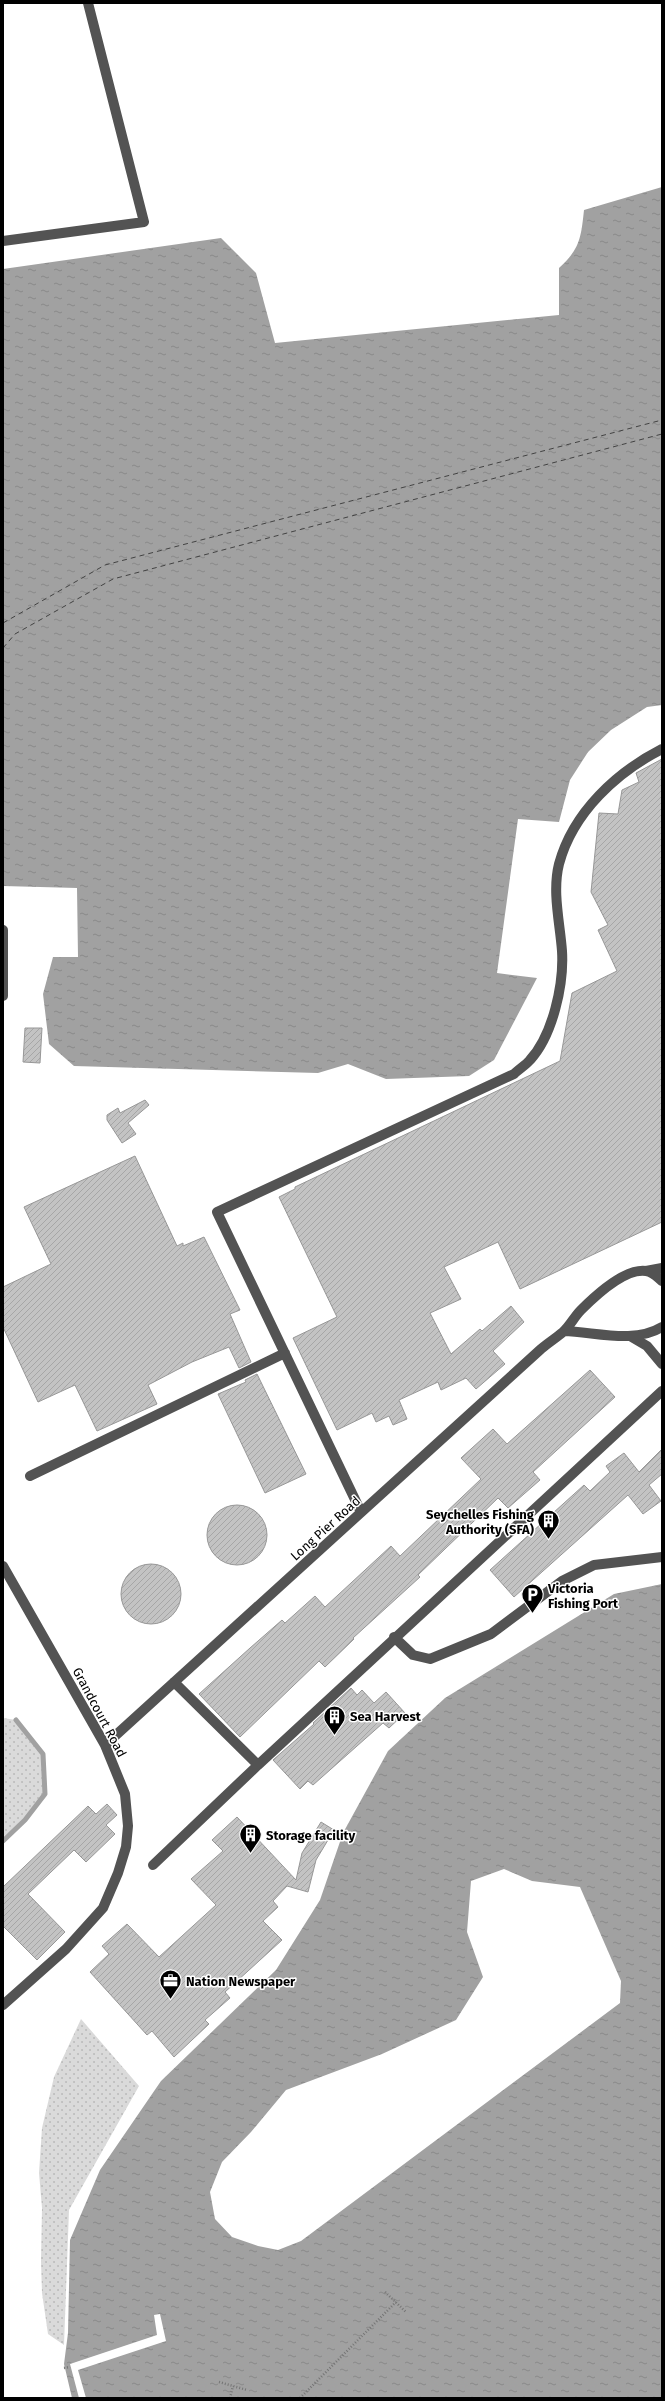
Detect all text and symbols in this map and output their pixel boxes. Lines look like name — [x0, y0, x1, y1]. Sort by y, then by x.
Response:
street label: Long Pier Road — [288, 1493, 363, 1563]
place label: Seychelles Fishing Authority (SFA) — [426, 1507, 535, 1537]
building icon: Seychelles Fishing Authority (SFA) — [536, 1508, 562, 1541]
place label: Victoria Fishing Port — [547, 1581, 619, 1611]
parking icon: Victoria Fishing Port — [519, 1582, 545, 1615]
street label: Grandcourt Road — [70, 1665, 130, 1760]
building icon: Sea Harvest — [321, 1703, 347, 1736]
place label: Sea Harvest — [350, 1709, 422, 1724]
building icon: Storage facility — [237, 1822, 263, 1855]
place label: Storage facility — [266, 1828, 356, 1843]
office icon: Nation Newspaper — [158, 1968, 184, 2001]
place label: Nation Newspaper — [186, 1974, 296, 1989]

